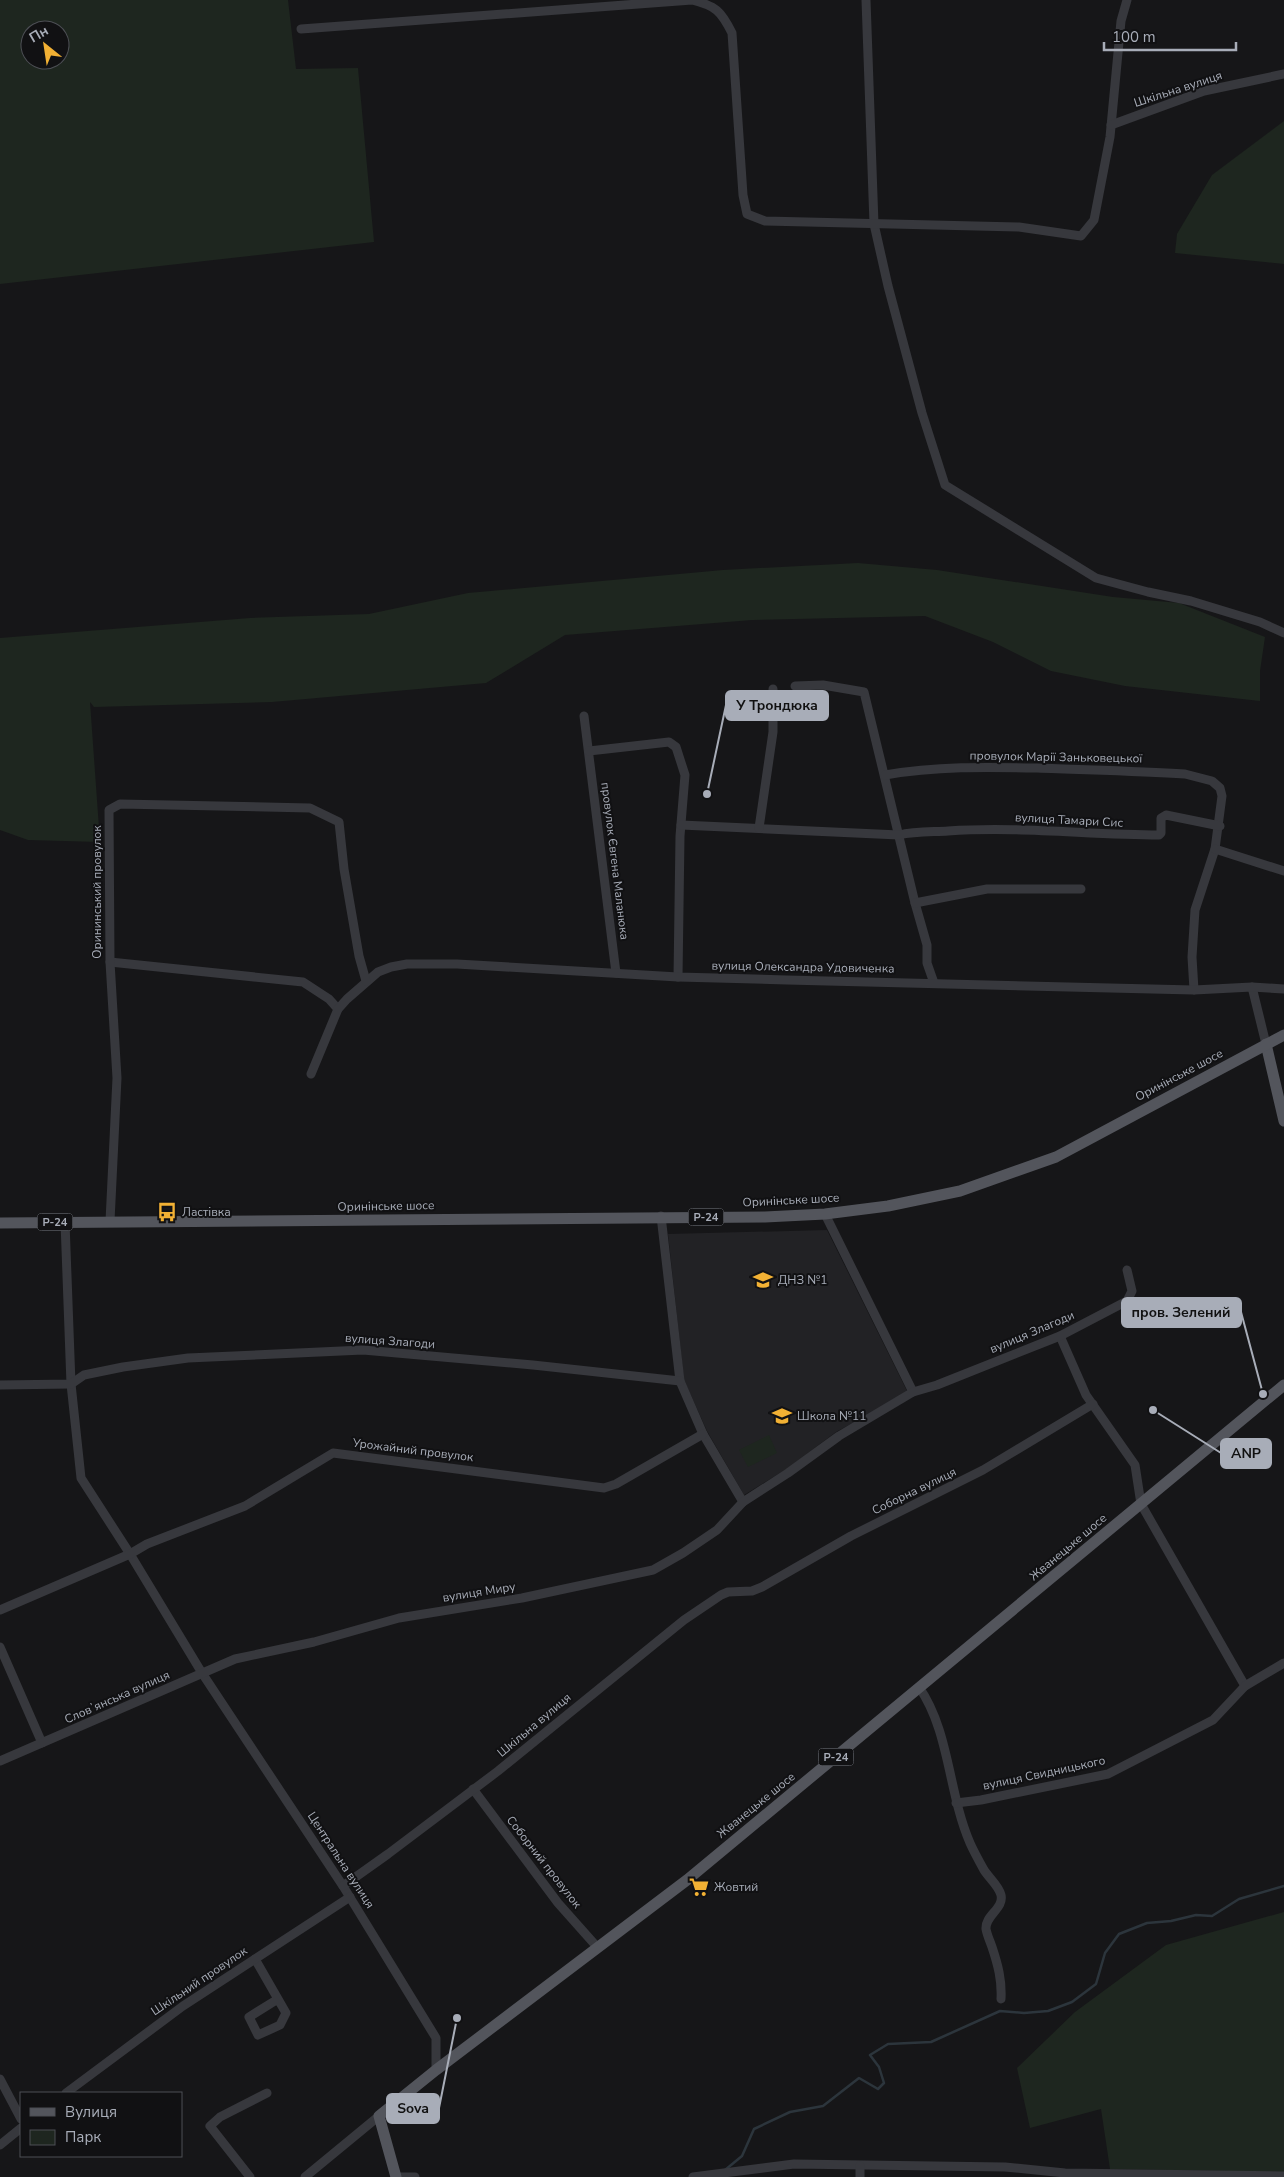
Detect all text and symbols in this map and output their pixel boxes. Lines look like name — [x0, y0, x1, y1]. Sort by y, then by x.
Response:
north arrow — [20, 20, 70, 70]
scale bar — [1104, 20, 1236, 52]
text: Пн — [26, 21, 52, 47]
text: 100 m — [1112, 27, 1156, 47]
street label: Шкільна вулиця — [1132, 67, 1224, 111]
callout: У Трондюка — [726, 691, 828, 720]
text: У Трондюка — [735, 696, 818, 715]
street label: провулок Марії Заньковецької — [970, 747, 1144, 767]
street label: провулок Євгена Маланюка — [597, 781, 633, 941]
street label: вулиця Тамари Сис — [1015, 809, 1124, 831]
street label: Орининський провулок — [89, 825, 105, 959]
street label: вулиця Олександра Удовиченка — [711, 957, 895, 977]
street label: Оринінське шосе — [1132, 1045, 1226, 1105]
street label: Оринінське шосе — [742, 1189, 840, 1211]
street label: Оринінське шосе — [337, 1197, 435, 1215]
bus stop icon: Ластівка — [156, 1201, 178, 1223]
place label: Ластівка — [182, 1204, 231, 1220]
road number: Р-24 — [688, 1208, 724, 1226]
road number: Р-24 — [38, 1214, 72, 1230]
school or university icon: ДНЗ №1 — [752, 1269, 774, 1291]
place label: ДНЗ №1 — [778, 1272, 827, 1288]
callout: пров. Зелений — [1122, 1298, 1241, 1327]
text: пров. Зелений — [1132, 1303, 1230, 1322]
street label: вулиця Злагоди — [987, 1307, 1077, 1357]
street label: вулиця Злагоди — [344, 1330, 436, 1352]
school or university icon: Школа №11 — [771, 1405, 793, 1427]
place label: Школа №11 — [797, 1408, 866, 1424]
street label: Урожайний провулок — [351, 1435, 475, 1465]
callout: ANP — [1221, 1439, 1271, 1468]
text: ANP — [1231, 1444, 1261, 1463]
street label: Соборна вулиця — [869, 1464, 959, 1518]
street label: Жванецьке шосе — [1026, 1510, 1110, 1584]
street label: вулиця Миру — [441, 1578, 517, 1606]
street label: Словʼянська вулиця — [62, 1667, 172, 1727]
street label: Шкільна вулиця — [494, 1689, 574, 1761]
road number: Р-24 — [818, 1748, 854, 1765]
street label: вулиця Свидницького — [981, 1752, 1107, 1794]
street label: Жванецьке шосе — [714, 1768, 798, 1842]
street label: Центральна вулиця — [304, 1809, 378, 1911]
street label: Соборний провулок — [503, 1813, 586, 1912]
supermarket icon: Жовтий — [688, 1876, 710, 1898]
place label: Жовтий — [714, 1879, 758, 1895]
street label: Шкільний провулок — [148, 1942, 251, 2019]
legend — [20, 2092, 182, 2157]
callout: Sova — [387, 2094, 439, 2123]
text: Sova — [397, 2099, 429, 2118]
text: Вулиця — [65, 2102, 117, 2122]
text: Парк — [65, 2127, 101, 2147]

